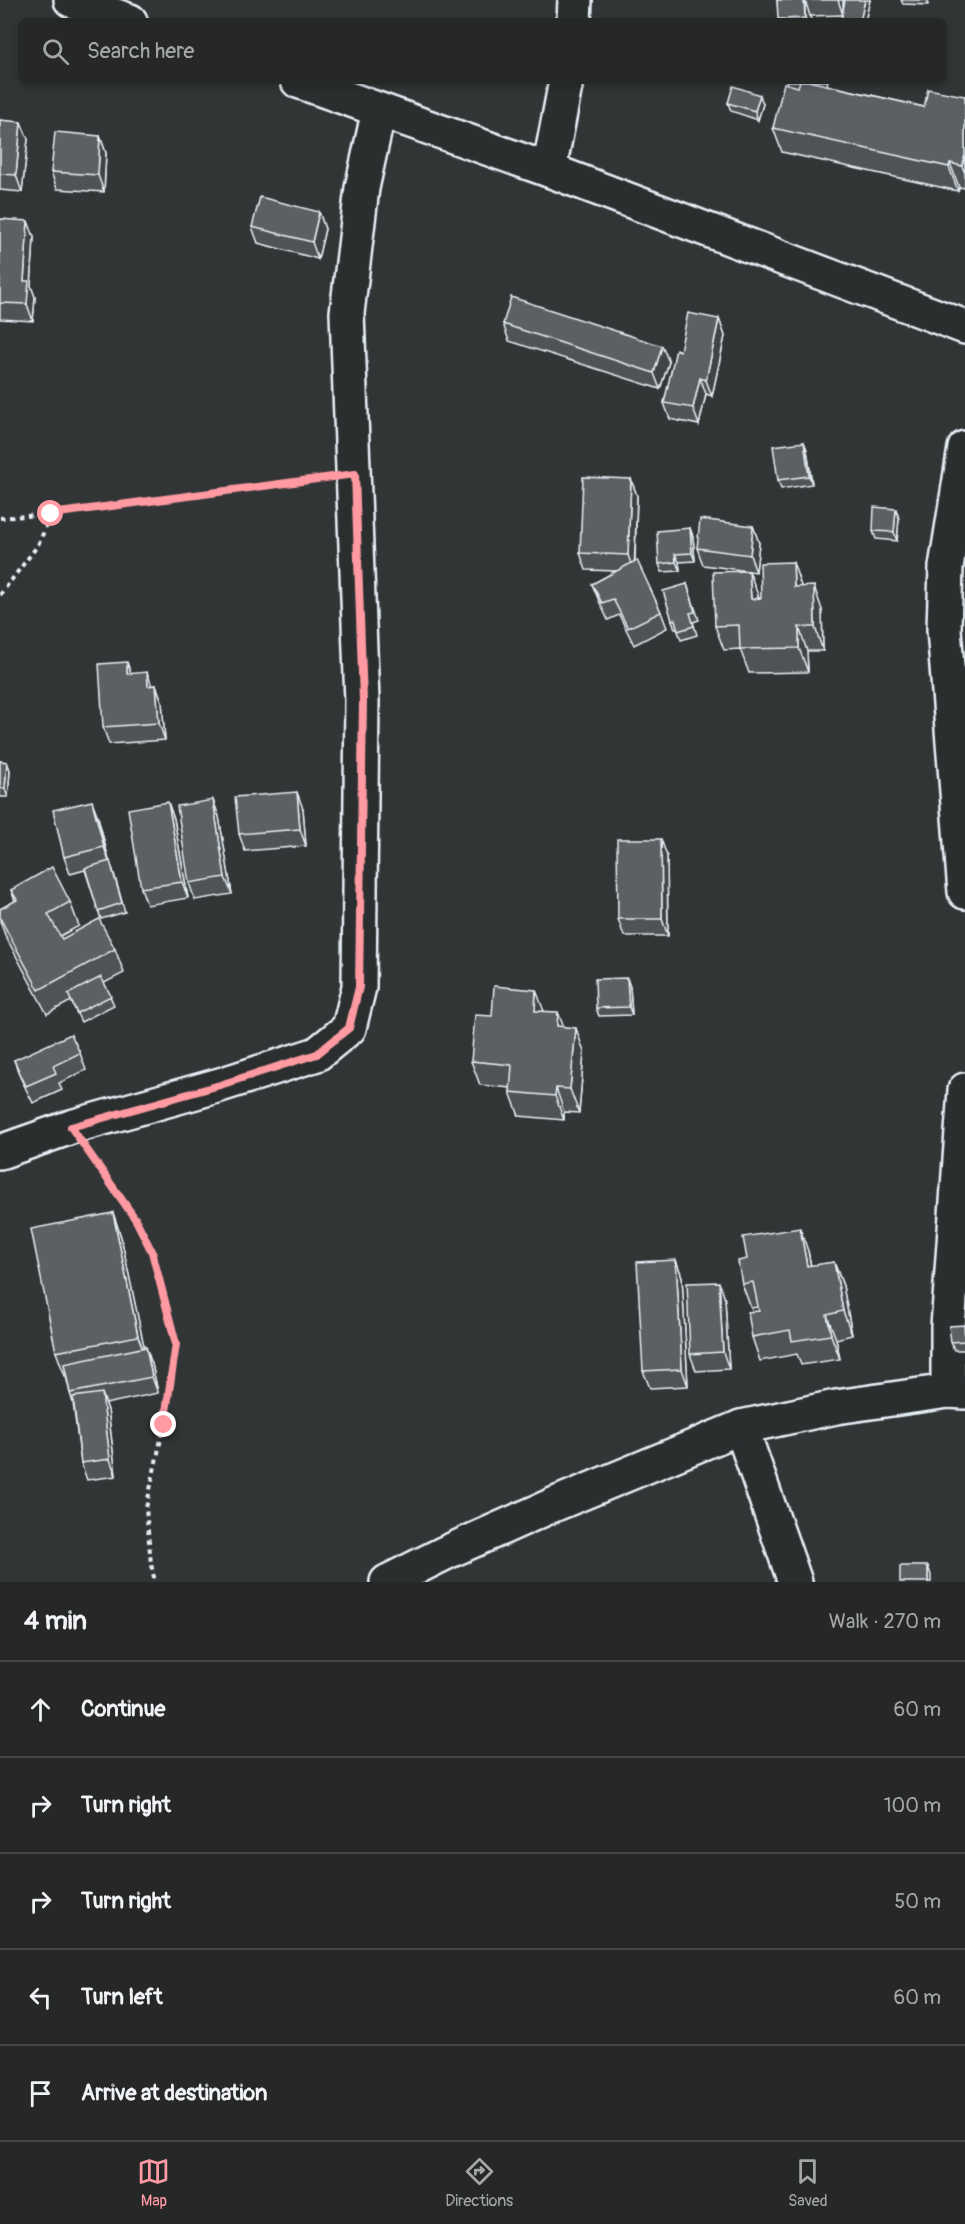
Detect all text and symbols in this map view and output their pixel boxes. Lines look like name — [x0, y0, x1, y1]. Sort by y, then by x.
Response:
search box — [18, 18, 947, 84]
icon: search — [39, 35, 72, 68]
text: Search here — [87, 37, 194, 65]
route start — [37, 500, 63, 526]
route end — [150, 1411, 176, 1437]
text: 4 min — [24, 1605, 87, 1637]
text: Walk · 270 m — [829, 1609, 941, 1634]
icon: ahead — [24, 1693, 57, 1726]
text: Continue — [81, 1695, 165, 1723]
text: 60 m — [894, 1697, 941, 1722]
icon: right — [24, 1789, 57, 1822]
text: Turn right — [81, 1791, 171, 1819]
text: 100 m — [884, 1793, 941, 1818]
icon: right — [24, 1885, 57, 1918]
text: Turn right — [81, 1887, 171, 1915]
text: 50 m — [894, 1889, 941, 1914]
icon: left — [24, 1981, 57, 2014]
text: Turn left — [81, 1983, 163, 2011]
text: 60 m — [894, 1985, 941, 2010]
icon: arrive — [24, 2077, 57, 2110]
text: Arrive at destination — [81, 2079, 267, 2107]
tab: Map — [137, 2155, 170, 2211]
tab: Directions — [445, 2155, 513, 2211]
tab: Saved — [788, 2155, 828, 2211]

